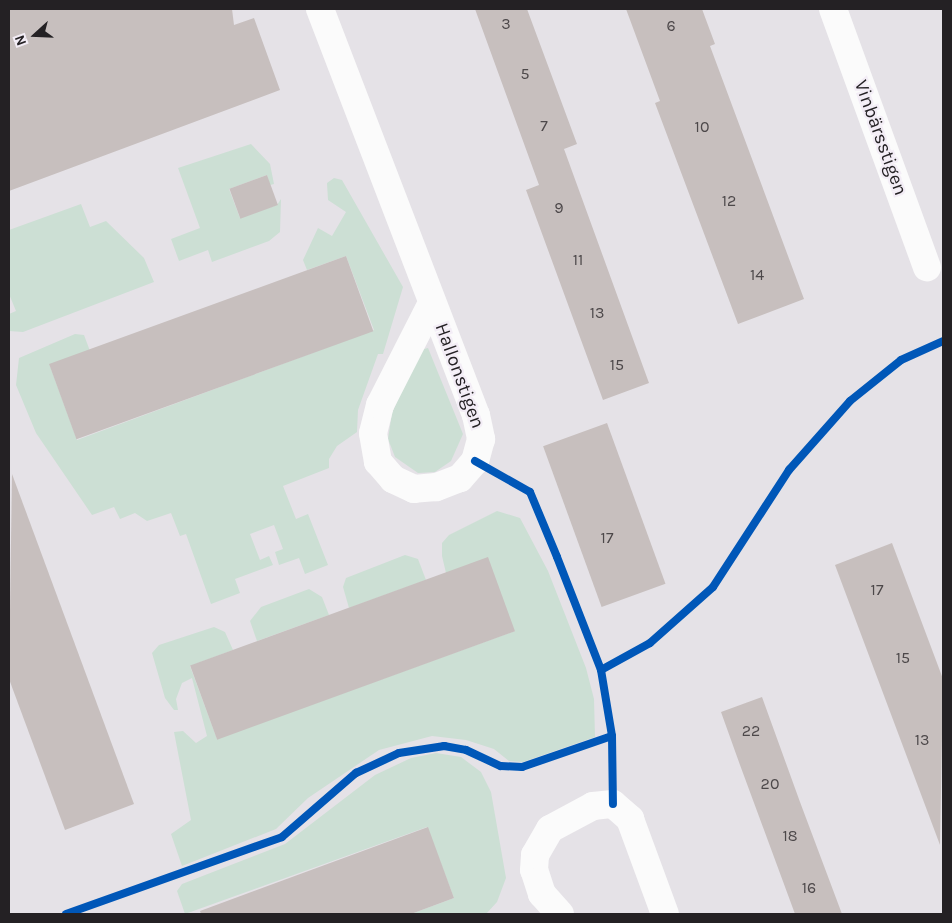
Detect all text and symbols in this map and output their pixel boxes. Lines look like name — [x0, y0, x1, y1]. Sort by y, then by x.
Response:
north arrow — [10, 10, 60, 60]
house number: 3 — [501, 14, 511, 34]
house number: 6 — [666, 16, 676, 36]
text: N — [11, 33, 30, 48]
house number: 5 — [520, 64, 530, 84]
street label: Vinbärsstigen — [849, 77, 911, 199]
house number: 7 — [540, 116, 548, 136]
house number: 10 — [695, 117, 709, 137]
house number: 12 — [722, 191, 736, 211]
house number: 9 — [554, 198, 564, 218]
house number: 11 — [573, 250, 583, 270]
house number: 14 — [750, 265, 764, 285]
house number: 13 — [590, 303, 604, 323]
street label: Hallonstigen — [429, 320, 489, 432]
house number: 15 — [610, 355, 624, 375]
house number: 17 — [601, 528, 613, 548]
house number: 17 — [871, 580, 883, 600]
house number: 15 — [896, 648, 910, 668]
house number: 22 — [742, 721, 760, 741]
house number: 13 — [915, 730, 929, 750]
house number: 20 — [761, 774, 779, 794]
house number: 18 — [782, 826, 798, 846]
house number: 16 — [802, 878, 816, 898]

